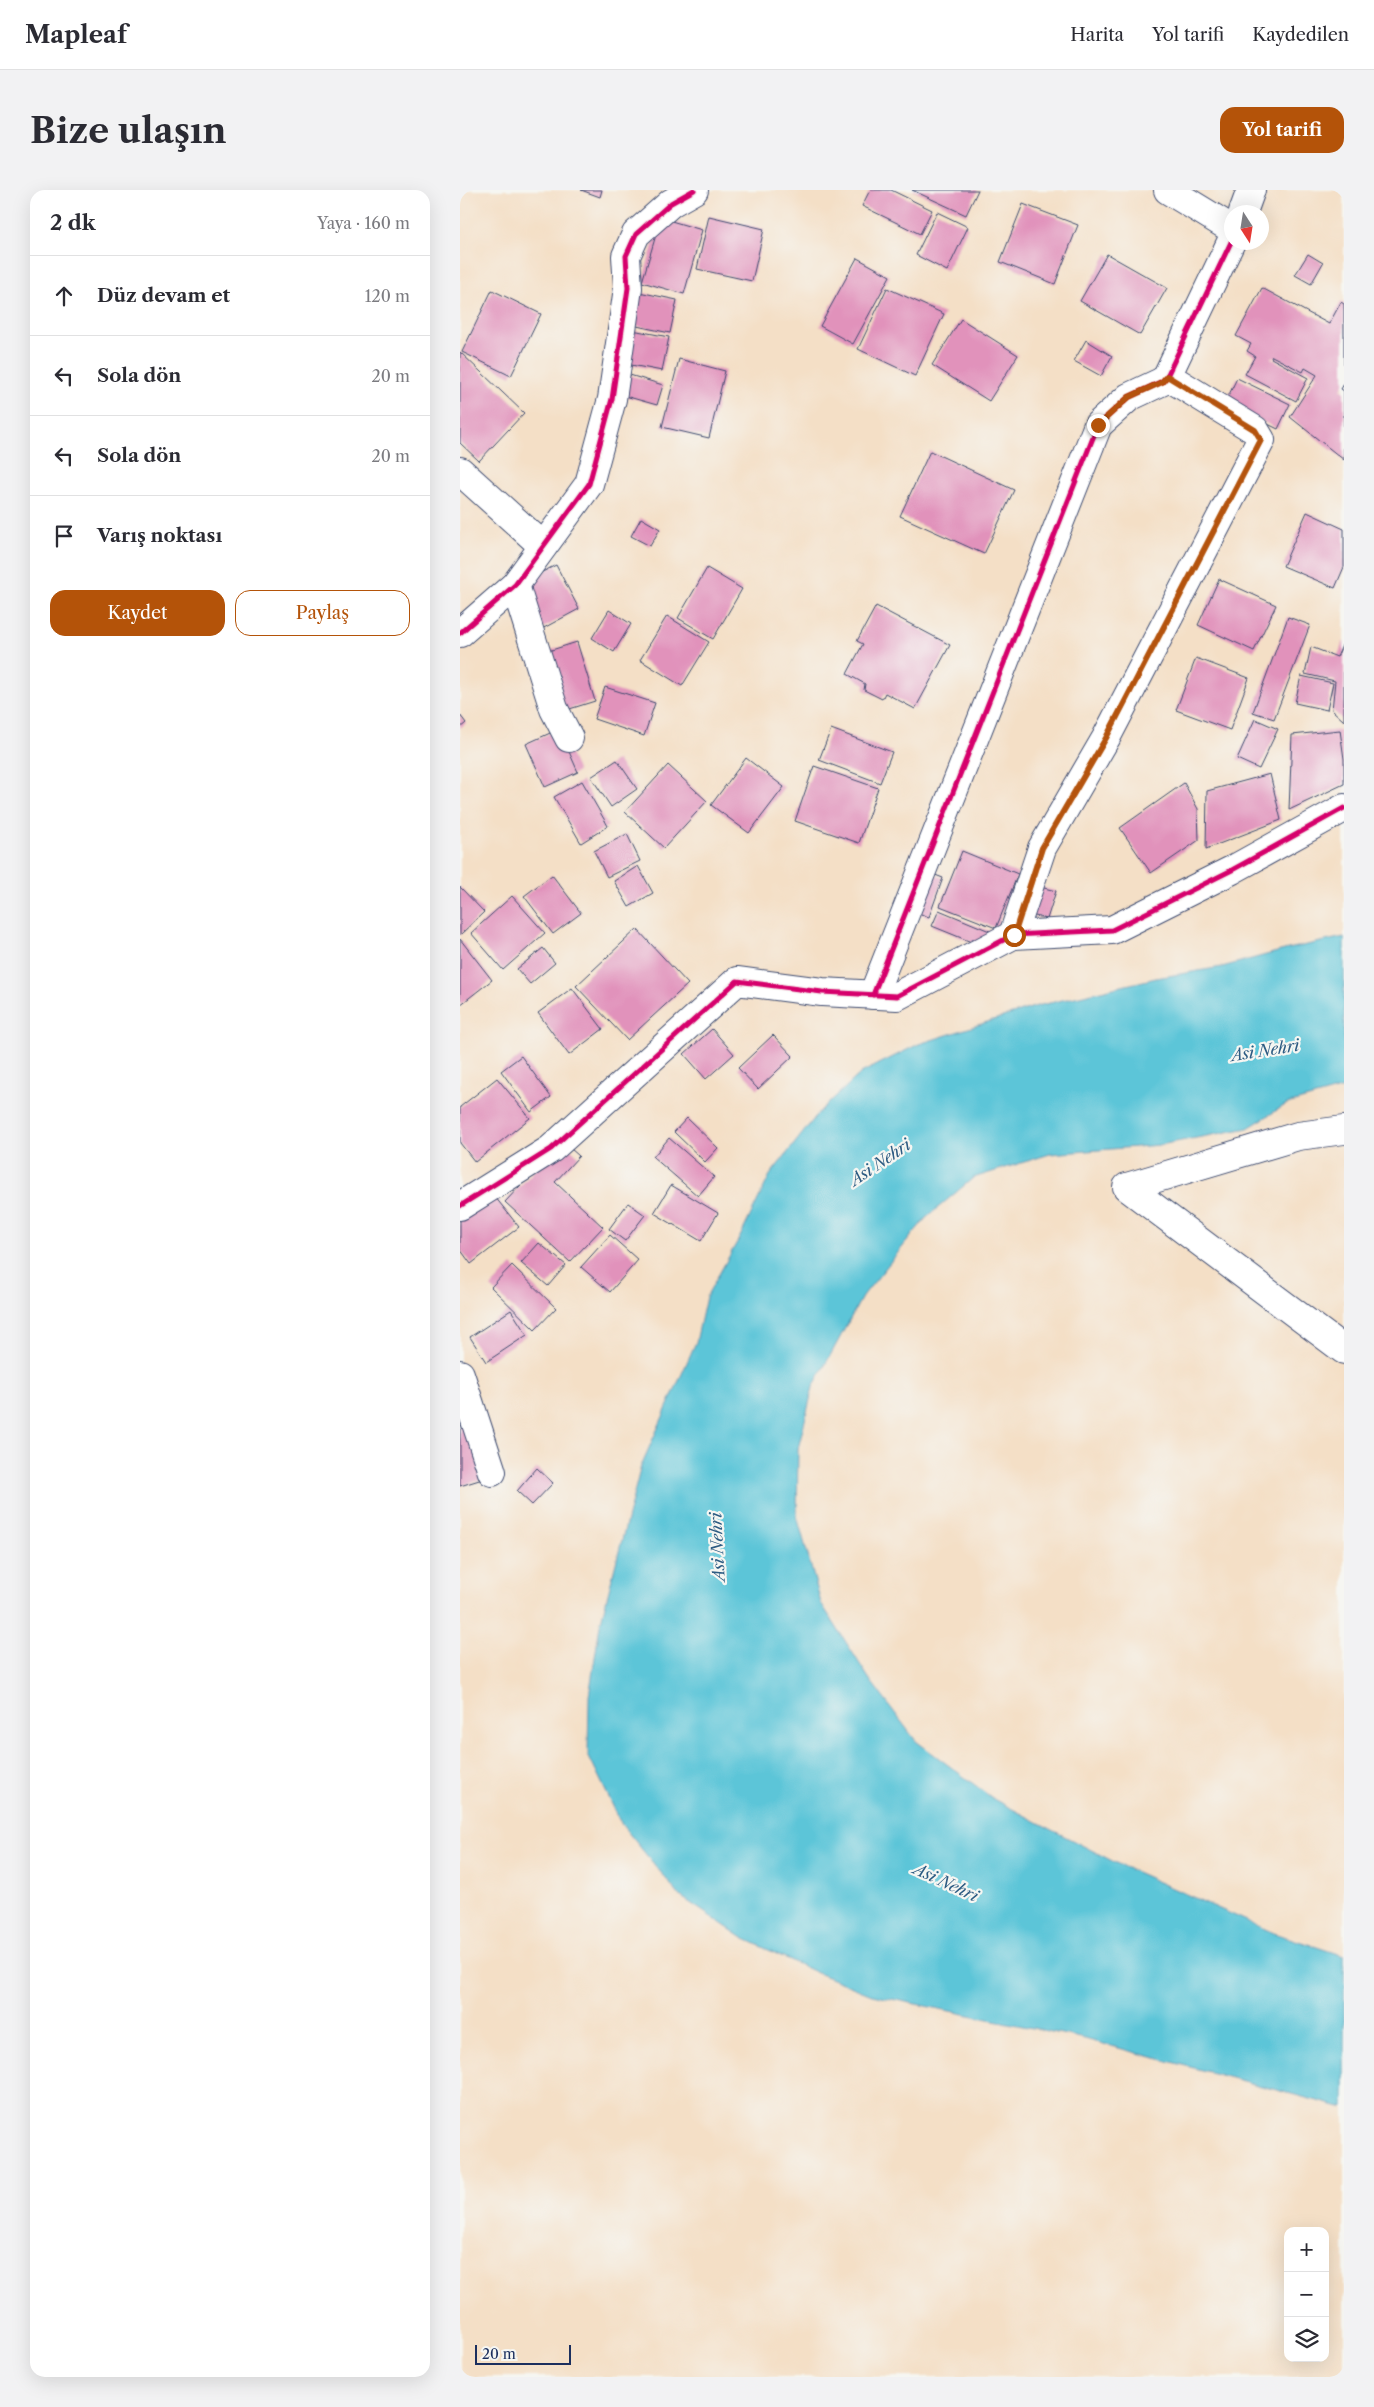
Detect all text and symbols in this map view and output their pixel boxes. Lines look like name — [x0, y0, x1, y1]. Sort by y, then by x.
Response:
text: Mapleaf — [25, 20, 127, 49]
text: Harita — [1070, 24, 1124, 46]
text: Yol tarifi — [1152, 24, 1224, 46]
text: Kaydedilen — [1252, 24, 1349, 46]
button: Yol tarifi — [1220, 107, 1344, 153]
text: Bize ulaşın — [30, 109, 227, 152]
north arrow — [1224, 205, 1269, 250]
text: 2 dk — [50, 210, 95, 235]
text: Yaya · 160 m — [317, 213, 410, 233]
icon: ahead — [50, 282, 78, 310]
text: Düz devam et — [97, 284, 230, 307]
text: 120 m — [365, 286, 410, 306]
icon: left — [50, 362, 78, 390]
text: Sola dön — [97, 364, 181, 387]
text: 20 m — [371, 366, 410, 386]
route end — [1087, 414, 1110, 437]
icon: left — [50, 442, 78, 470]
text: Sola dön — [97, 444, 181, 467]
text: 20 m — [371, 446, 410, 466]
icon: arrive — [50, 522, 78, 550]
text: Varış noktası — [97, 524, 222, 547]
button: Kaydet — [50, 590, 225, 636]
button: Paylaş — [235, 590, 410, 636]
route start — [1003, 924, 1026, 947]
water label: Asi Nehri — [1226, 1035, 1302, 1066]
water label: Asi Nehri — [843, 1134, 915, 1191]
water label: Asi Nehri — [705, 1511, 729, 1585]
water label: Asi Nehri — [908, 1857, 982, 1906]
map controls — [1284, 2227, 1329, 2362]
button: + — [1284, 2227, 1329, 2272]
button: − — [1284, 2272, 1329, 2317]
button: layers — [1284, 2317, 1329, 2362]
scale bar — [475, 2342, 571, 2365]
text: 20 m — [482, 2345, 516, 2363]

